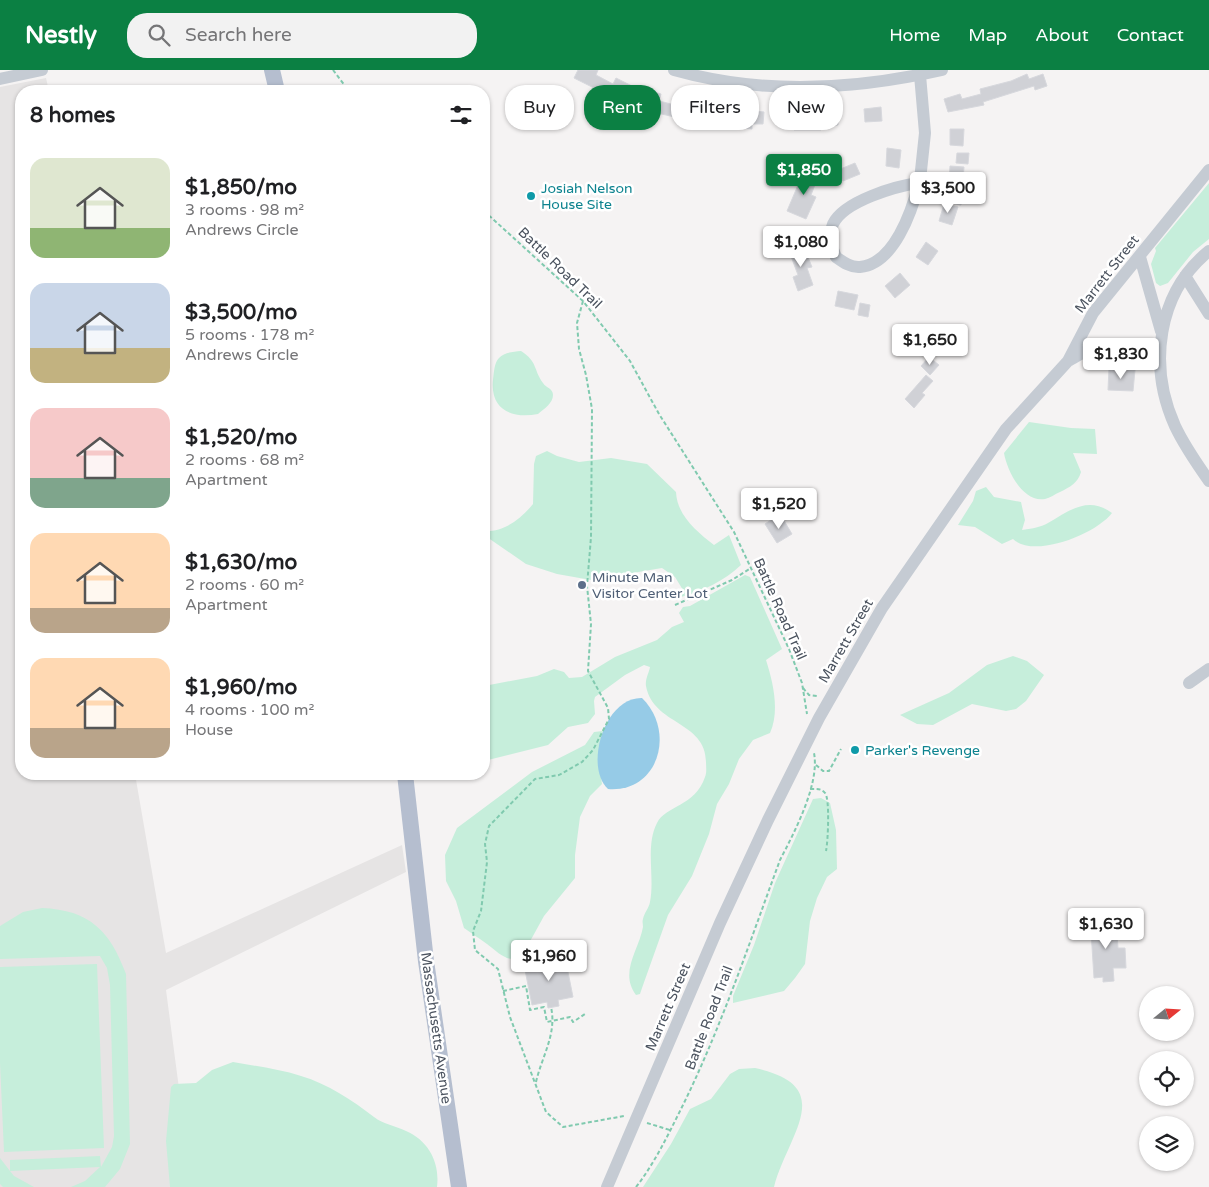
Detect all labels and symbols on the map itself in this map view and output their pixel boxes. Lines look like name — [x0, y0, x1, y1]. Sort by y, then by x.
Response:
pin: $1,850 — [763, 154, 845, 196]
pin: $3,500 — [907, 172, 989, 214]
place label: Josiah Nelson House Site — [541, 180, 633, 213]
marker: Josiah Nelson House Site — [525, 190, 537, 202]
street label: Battle Road Trail — [515, 224, 605, 312]
pin: $1,080 — [760, 226, 842, 268]
street label: Marrett Street — [1071, 231, 1143, 316]
pin: $1,650 — [889, 324, 971, 366]
pin: $1,830 — [1080, 338, 1162, 380]
pin: $1,520 — [738, 488, 820, 530]
street label: Battle Road Trail — [750, 555, 810, 663]
place label: Minute Man Visitor Center Lot — [592, 569, 709, 602]
marker: Minute Man Visitor Center Lot — [576, 579, 588, 591]
street label: Marrett Street — [815, 595, 877, 686]
place label: Parker's Revenge — [865, 742, 980, 759]
marker: Parker's Revenge — [849, 744, 861, 756]
pin: $1,630 — [1065, 908, 1147, 950]
pin: $1,960 — [508, 940, 590, 982]
street label: Massachusetts Avenue — [417, 951, 455, 1105]
street label: Marrett Street — [642, 960, 694, 1054]
street label: Battle Road Trail — [681, 964, 737, 1072]
north arrow — [1139, 986, 1194, 1041]

